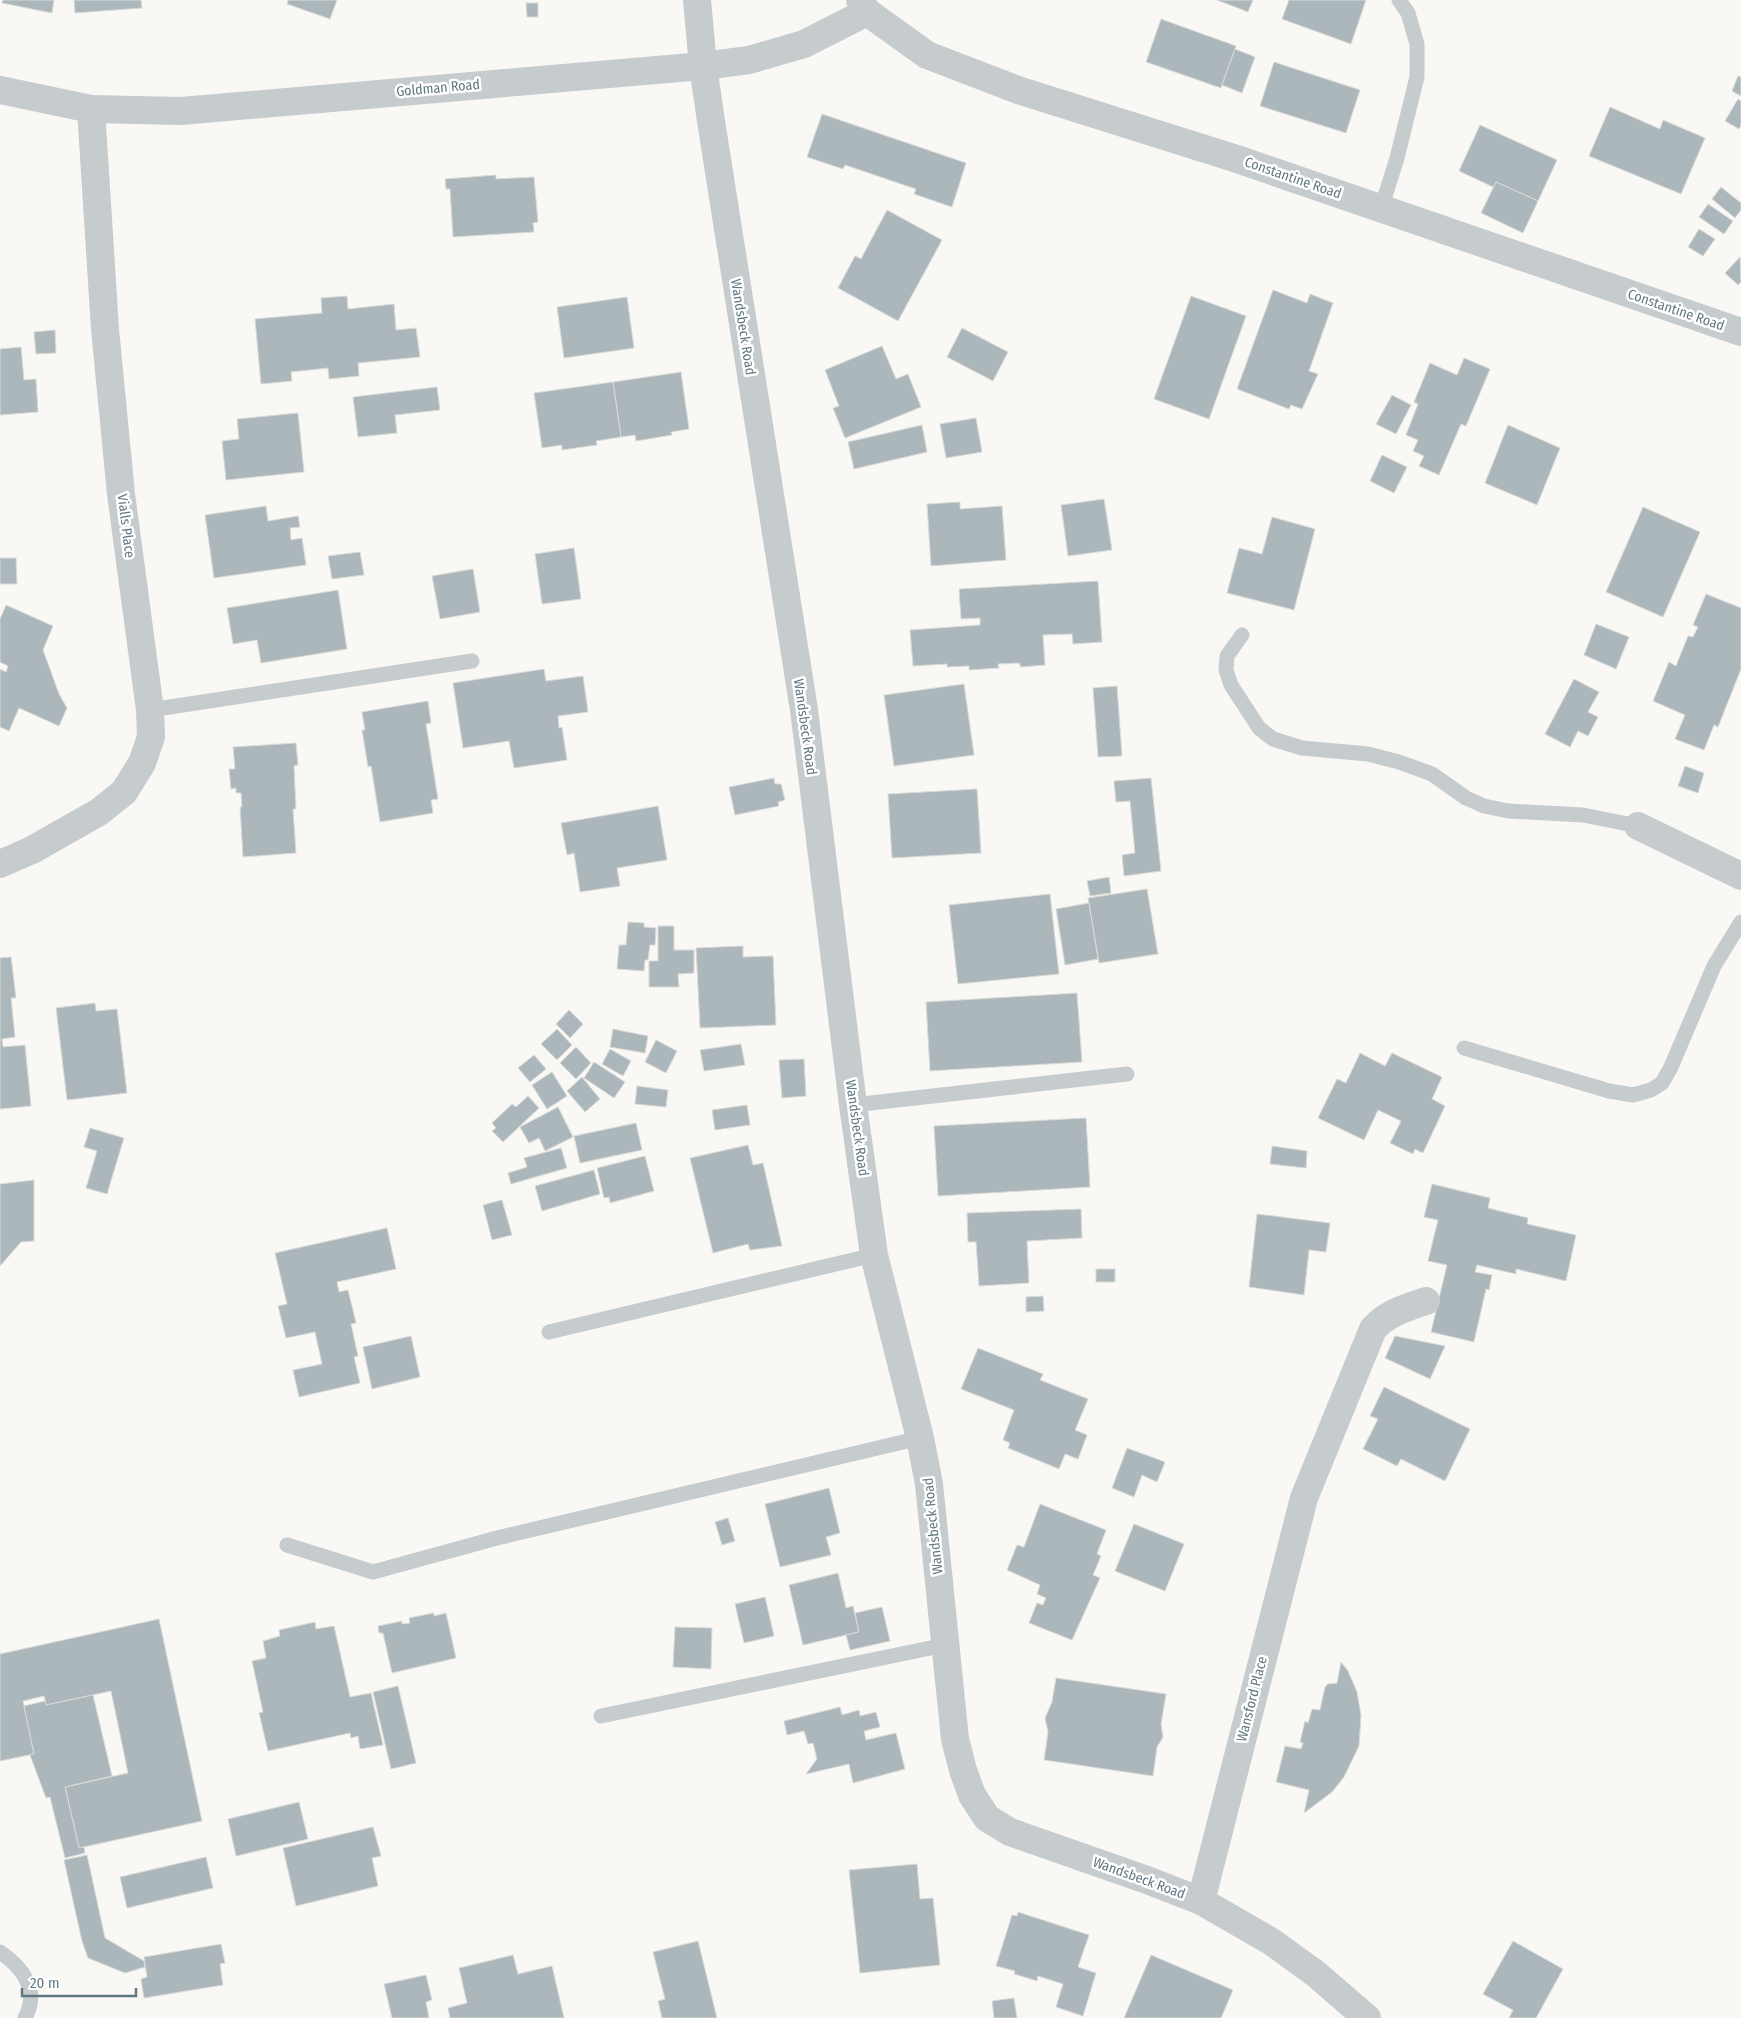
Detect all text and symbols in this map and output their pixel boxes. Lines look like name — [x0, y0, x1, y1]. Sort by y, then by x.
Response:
street label: Goldman Road — [395, 76, 481, 100]
street label: Constantine Road — [1242, 154, 1344, 202]
street label: Wandsbeck Road — [727, 278, 759, 376]
street label: Constantine Road — [1625, 286, 1727, 334]
street label: Vialls Place — [114, 493, 138, 559]
street label: Wandsbeck Road — [790, 678, 820, 776]
street label: Wandsbeck Road — [842, 1079, 872, 1177]
street label: Wandsbeck Road — [919, 1477, 947, 1575]
street label: Wansford Place — [1233, 1654, 1271, 1743]
street label: Wandsbeck Road — [1091, 1853, 1187, 1903]
scale bar — [22, 1966, 136, 1998]
text: 20 m — [30, 1974, 60, 1992]

